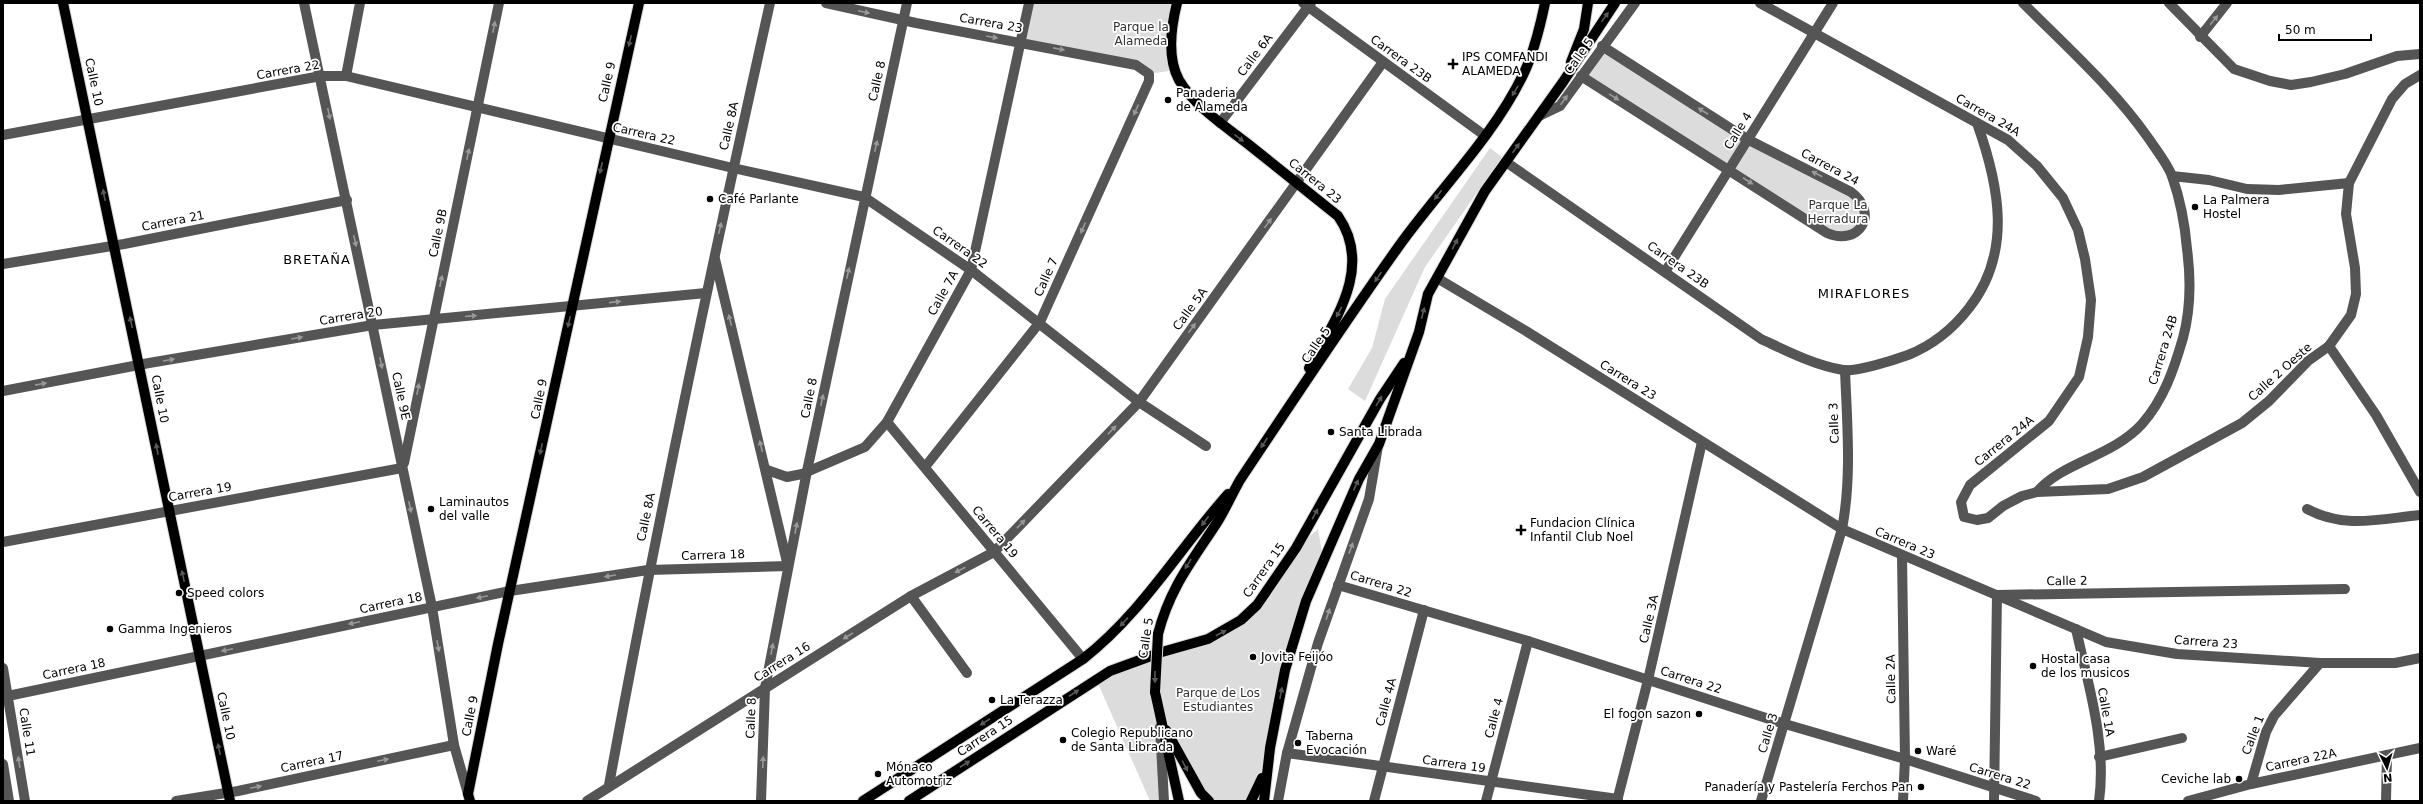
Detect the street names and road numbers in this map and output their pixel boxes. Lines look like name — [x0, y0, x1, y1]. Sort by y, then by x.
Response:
street label: Carrera 23 — [958, 11, 1024, 35]
street label: Calle 6A — [1235, 30, 1276, 79]
street label: Carrera 23B — [1368, 32, 1434, 86]
street label: Calle 5 — [1561, 35, 1597, 77]
street label: Calle 10 — [82, 57, 106, 107]
street label: Carrera 22 — [255, 58, 321, 82]
street label: Calle 8 — [866, 59, 888, 103]
street label: Calle 9 — [596, 60, 618, 104]
street label: Carrera 24A — [1953, 91, 2023, 139]
street label: Calle 8A — [717, 100, 742, 152]
street label: Calle 4 — [1721, 110, 1755, 152]
street label: Carrera 22 — [611, 120, 677, 148]
street label: Carrera 24 — [1799, 146, 1861, 188]
street label: Carrera 23 — [1286, 155, 1344, 207]
street label: Calle 9B — [426, 207, 450, 259]
street label: Carrera 21 — [140, 208, 206, 234]
street label: Carrera 22 — [930, 223, 990, 271]
street label: Carrera 23B — [1644, 239, 1712, 291]
street label: Calle 7 — [1031, 255, 1061, 299]
street label: Calle 7A — [925, 267, 961, 318]
street label: Calle 5A — [1170, 284, 1211, 333]
street label: Carrera 20 — [318, 304, 384, 328]
street label: Carrera 24B — [2146, 313, 2180, 387]
street label: Calle 5 — [1299, 324, 1333, 366]
street label: Calle 2 Oeste — [2246, 340, 2314, 404]
street label: Carrera 23 — [1597, 357, 1659, 403]
street label: Calle 9E — [389, 371, 413, 421]
street label: Calle 10 — [148, 374, 172, 424]
street label: Calle 8 — [798, 376, 820, 420]
street label: Calle 9 — [528, 377, 550, 421]
street label: Calle 3 — [1826, 402, 1842, 444]
street label: Carrera 24A — [1972, 412, 2037, 469]
street label: Carrera 19 — [167, 480, 233, 504]
street label: Calle 8A — [634, 491, 658, 543]
street label: Carrera 19 — [969, 503, 1021, 561]
street label: Carrera 23 — [1873, 524, 1937, 562]
street label: Carrera 15 — [1240, 540, 1288, 600]
street label: Carrera 18 — [681, 547, 745, 563]
street label: Carrera 22 — [1348, 568, 1414, 600]
street label: Calle 2 — [2046, 574, 2088, 588]
street label: Carrera 18 — [358, 590, 424, 616]
street label: Calle 3A — [1637, 593, 1662, 645]
street label: Calle 5 — [1136, 617, 1156, 659]
street label: Carrera 23 — [2174, 633, 2238, 651]
street label: Carrera 16 — [751, 639, 813, 685]
street label: Calle 2A — [1884, 653, 1898, 704]
street label: Carrera 18 — [41, 656, 107, 682]
street label: Carrera 22 — [1658, 663, 1724, 697]
street label: Calle 4A — [1373, 676, 1399, 728]
street label: Calle 1A — [2095, 686, 2117, 738]
street label: Calle 10 — [214, 691, 238, 741]
street label: Calle 9 — [459, 694, 481, 738]
street label: Calle 4 — [1482, 696, 1506, 740]
street label: Calle 8 — [743, 697, 759, 739]
street label: Calle 11 — [16, 707, 38, 757]
street label: Calle 3 — [1755, 711, 1781, 755]
street label: Carrera 15 — [954, 713, 1016, 759]
street label: Calle 1 — [2239, 713, 2267, 757]
street label: Carrera 22A — [2264, 745, 2338, 774]
street label: Carrera 17 — [279, 749, 345, 775]
street label: Carrera 19 — [1421, 753, 1487, 775]
street label: Carrera 22 — [1967, 760, 2033, 792]

